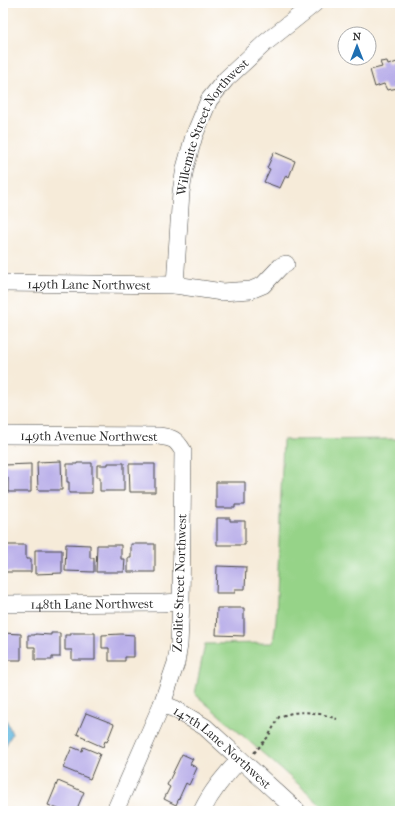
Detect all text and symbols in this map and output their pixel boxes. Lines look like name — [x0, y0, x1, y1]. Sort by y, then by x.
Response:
north arrow — [337, 26, 377, 66]
text: N — [353, 30, 362, 43]
street label: Willemite Street Northwest — [173, 55, 252, 198]
street label: 149th Lane Northwest — [27, 276, 151, 293]
street label: 149th Avenue Northwest — [20, 428, 158, 444]
street label: Zeolite Street Northwest — [170, 513, 189, 653]
street label: 148th Lane Northwest — [30, 596, 154, 612]
street label: 147th Lane Northwest — [171, 703, 274, 792]

